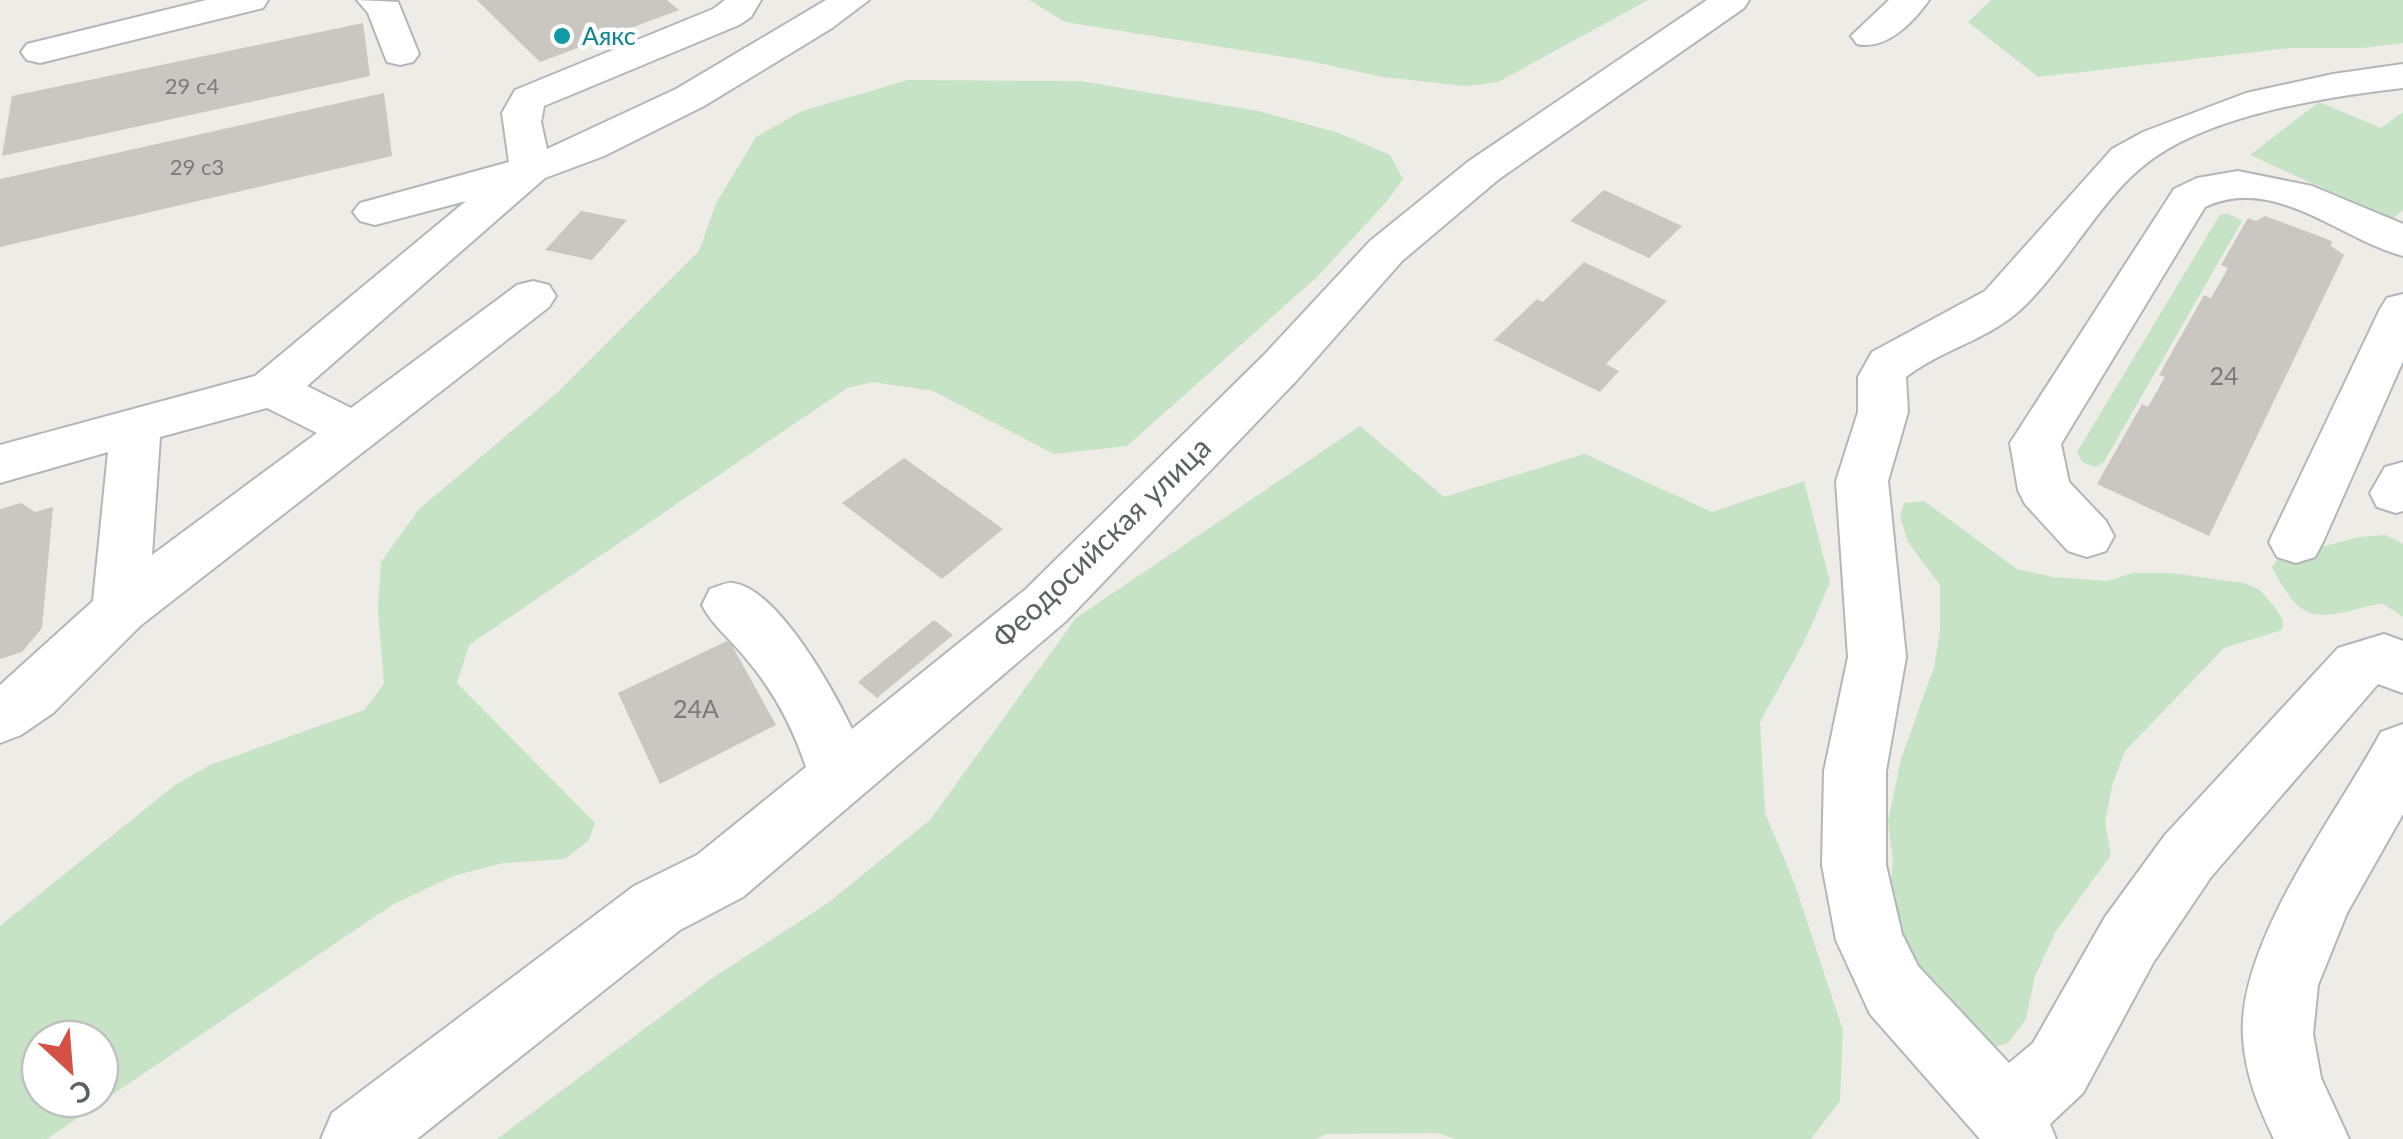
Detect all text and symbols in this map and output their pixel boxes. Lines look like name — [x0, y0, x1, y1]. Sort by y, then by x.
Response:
place label: Аякс — [582, 20, 636, 50]
marker: Аякс — [551, 25, 573, 47]
house number: 29 с4 — [165, 72, 219, 99]
house number: 29 с3 — [170, 153, 224, 180]
house number: 24 — [2209, 360, 2239, 390]
street label: Феодосийская улица — [984, 428, 1217, 655]
house number: 24А — [673, 693, 719, 723]
north arrow — [20, 1019, 120, 1119]
text: С — [65, 1073, 97, 1112]

